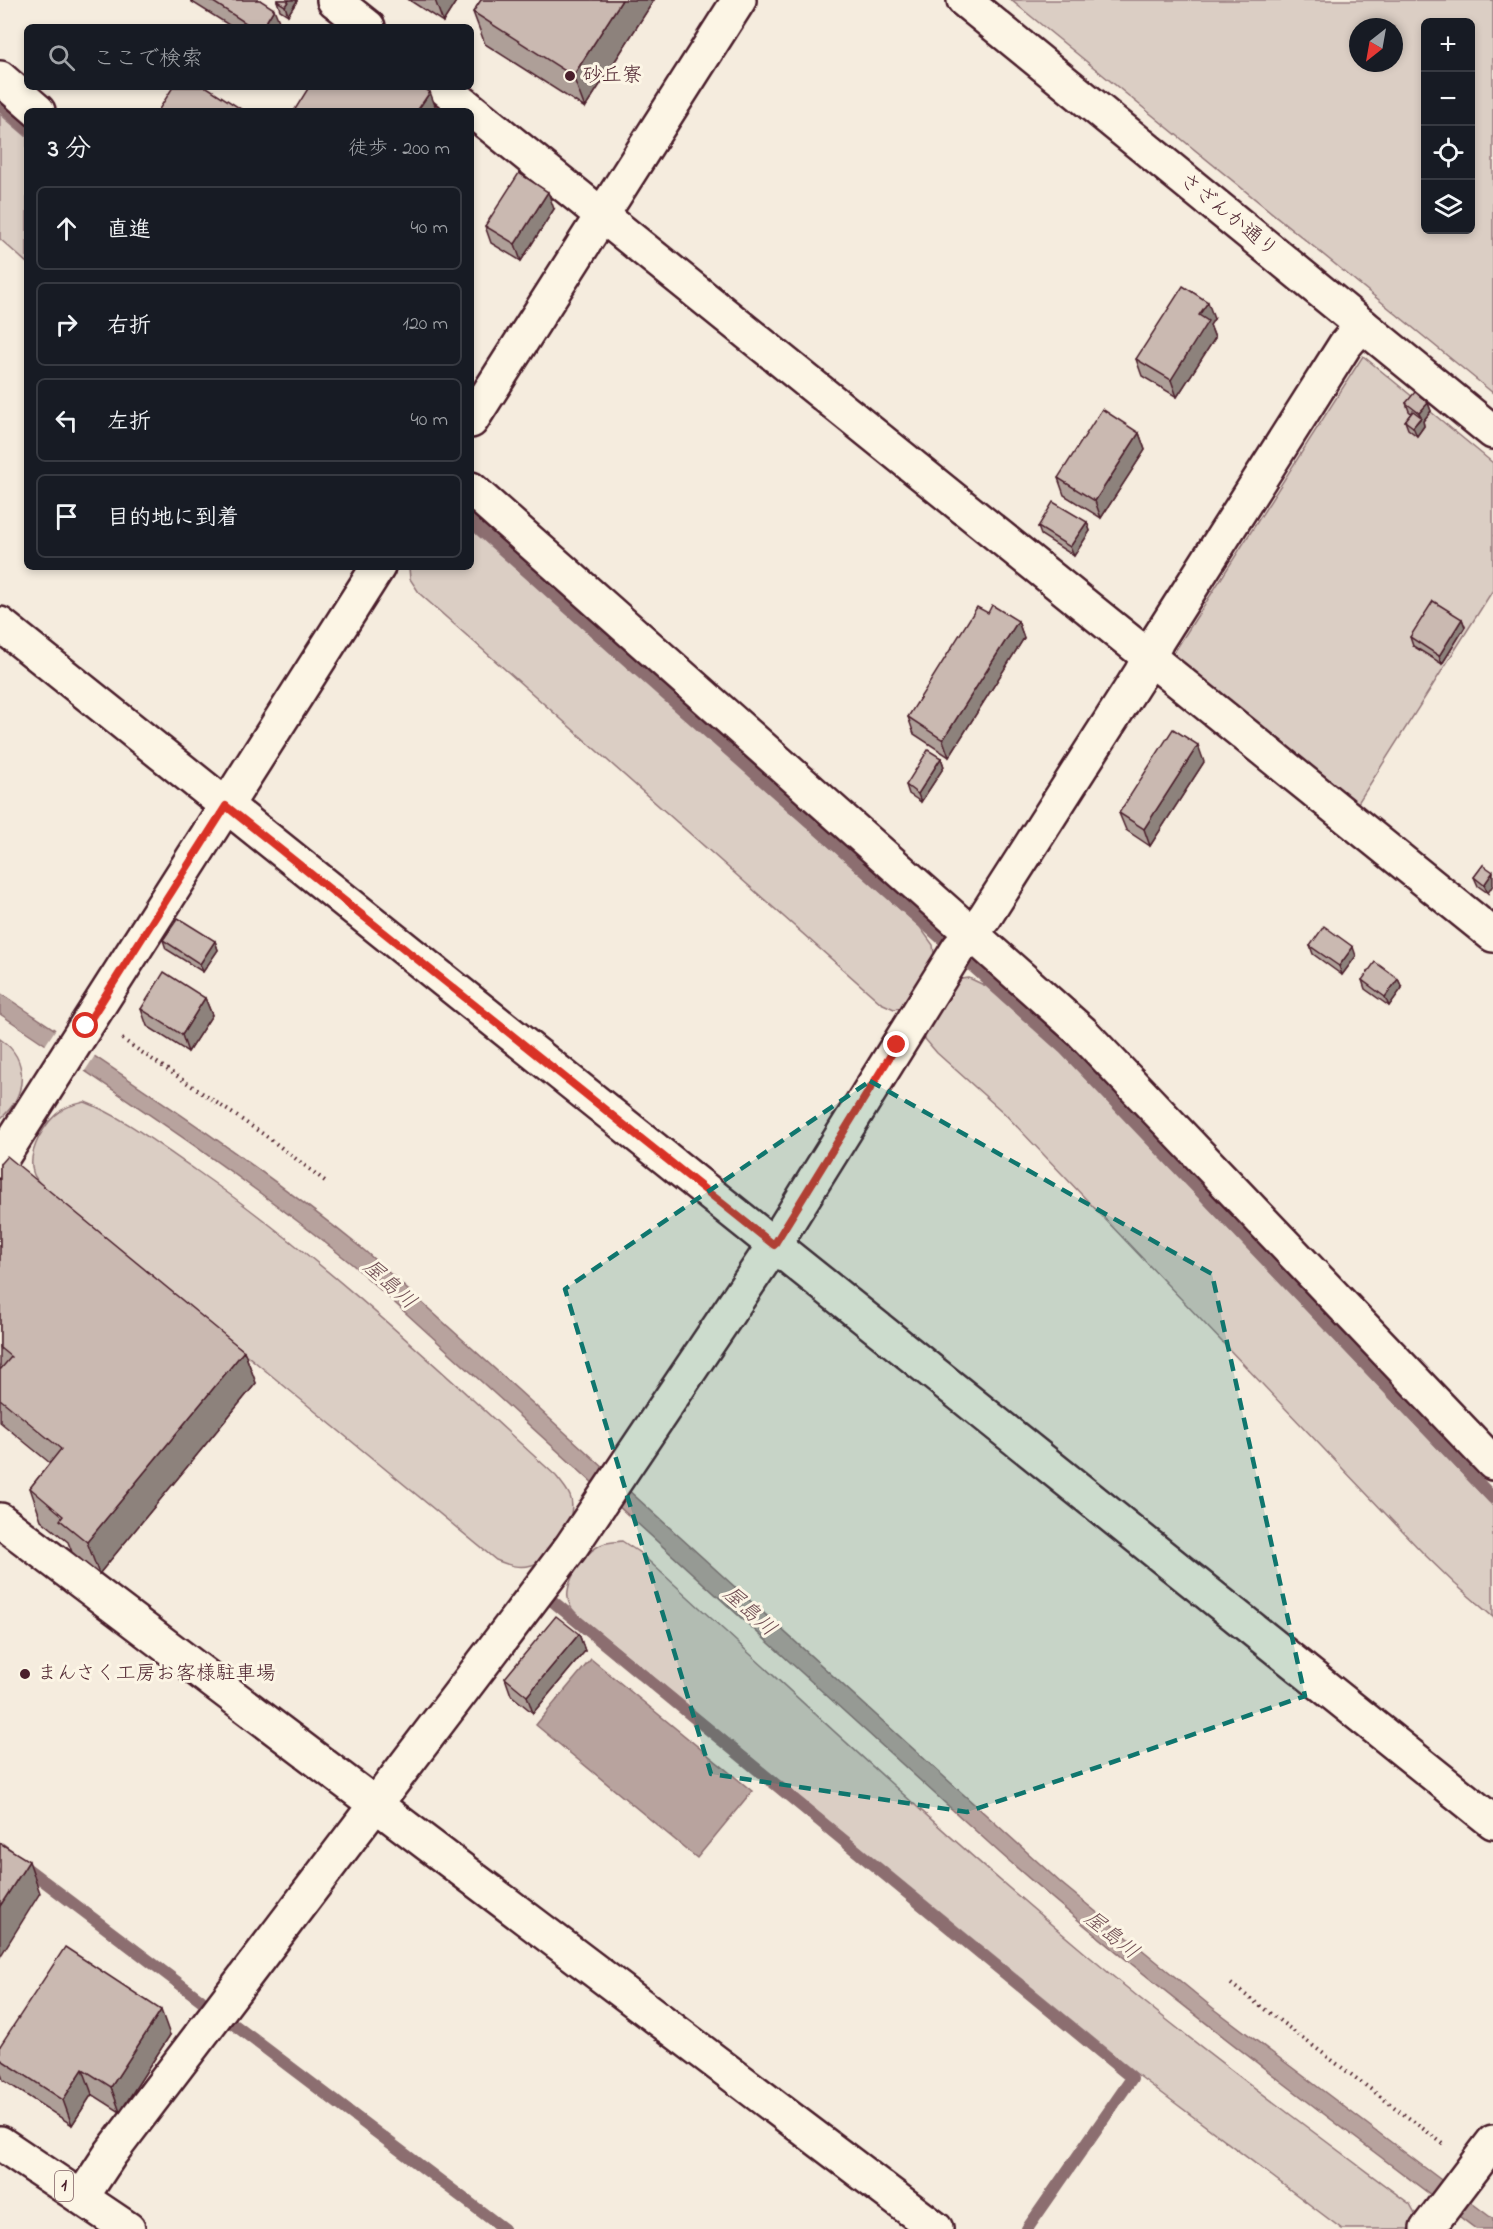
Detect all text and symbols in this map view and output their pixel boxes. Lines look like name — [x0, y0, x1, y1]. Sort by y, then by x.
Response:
north arrow — [1349, 18, 1403, 72]
map controls — [1421, 18, 1475, 234]
button: + — [1421, 18, 1475, 72]
search box — [24, 24, 474, 90]
icon: search — [45, 41, 78, 74]
text: ここで検索 — [93, 44, 203, 76]
place label: 砂丘寮 — [582, 62, 642, 91]
marker: 砂丘寮 — [563, 69, 577, 83]
button: − — [1421, 72, 1475, 126]
button: locate — [1421, 126, 1475, 180]
text: 3 分 — [48, 131, 91, 169]
text: 徒歩 · 200 m — [348, 135, 450, 164]
street label: さざんか通り — [1172, 167, 1284, 265]
button: layers — [1421, 180, 1475, 234]
icon: ahead — [50, 212, 83, 245]
text: 40 m — [411, 214, 448, 243]
text: 直進 — [107, 215, 151, 247]
icon: right — [50, 308, 83, 341]
text: 120 m — [403, 310, 448, 339]
text: 右折 — [107, 311, 151, 343]
icon: left — [50, 404, 83, 437]
text: 40 m — [411, 406, 448, 435]
text: 左折 — [107, 407, 151, 439]
icon: arrive — [50, 500, 83, 533]
text: 目的地に到着 — [107, 503, 239, 535]
route start — [72, 1012, 98, 1038]
route end — [883, 1031, 909, 1057]
water label: 屋島川 — [356, 1253, 422, 1317]
water label: 屋島川 — [716, 1580, 782, 1644]
place label: まんさく工房お客様駐車場 — [37, 1660, 276, 1689]
marker: まんさく工房お客様駐車場 — [18, 1667, 32, 1681]
water label: 屋島川 — [1077, 1905, 1145, 1967]
road number: 1 — [55, 2171, 73, 2201]

